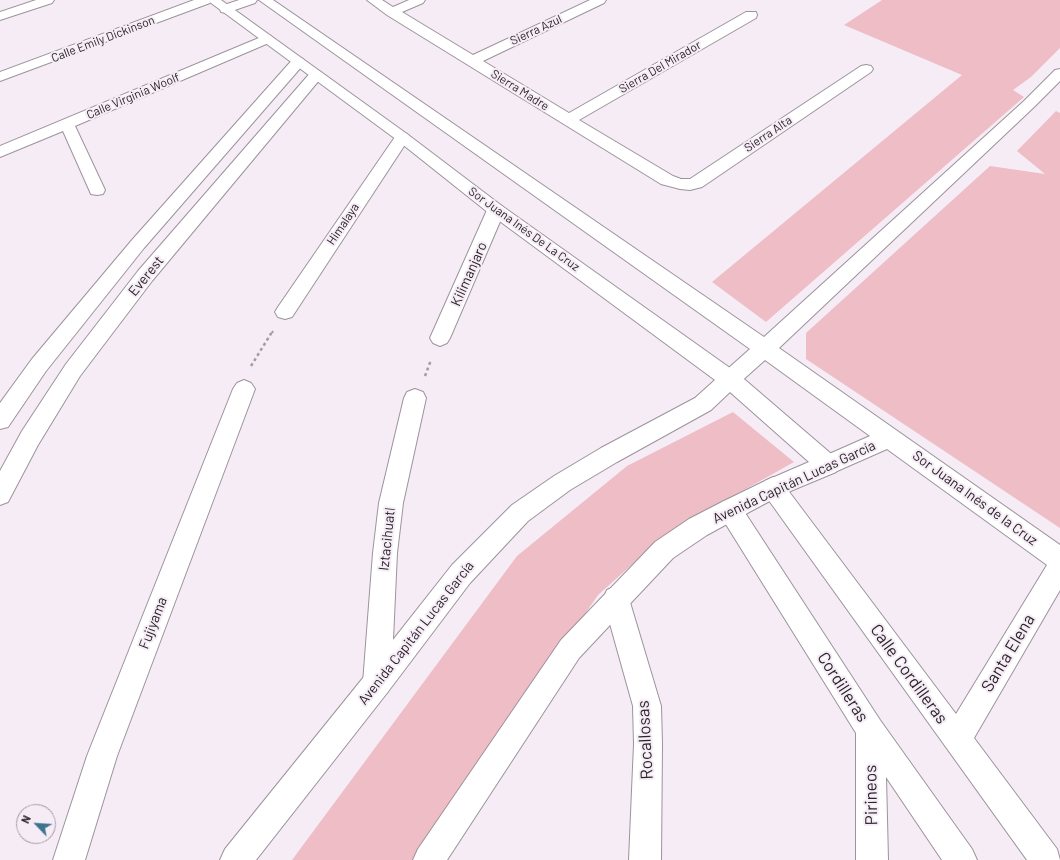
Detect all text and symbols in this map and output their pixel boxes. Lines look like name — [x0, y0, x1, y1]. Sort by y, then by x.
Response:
street label: Sierra Azul — [508, 12, 564, 48]
street label: Calle Emily Dickinson — [49, 13, 157, 65]
street label: Sierra Del Mirador — [616, 38, 704, 96]
street label: Sierra Madre — [488, 66, 552, 114]
street label: Calle Virginia Woolf — [84, 70, 182, 122]
street label: Sierra Alta — [741, 113, 795, 155]
street label: Sor Juana Inés De La Cruz — [466, 184, 582, 274]
street label: Himalaya — [324, 200, 362, 248]
street label: Kilimanjaro — [447, 239, 491, 309]
street label: Everest — [125, 253, 167, 299]
street label: Avenida Capitán Lucas García — [710, 437, 878, 527]
street label: Sor Juana Inés de la Cruz — [909, 447, 1041, 549]
street label: Iztacihuatl — [375, 507, 399, 571]
street label: Avenida Capitán Lucas García — [355, 558, 477, 708]
street label: Fujiyama — [135, 595, 171, 651]
street label: Santa Elena — [977, 610, 1039, 696]
street label: Calle Cordilleras — [866, 620, 952, 728]
street label: Cordilleras — [813, 648, 873, 726]
street label: Rocallosas — [633, 700, 657, 780]
street label: Pirineos — [860, 765, 882, 825]
north arrow — [16, 804, 56, 844]
text: N — [18, 813, 33, 825]

